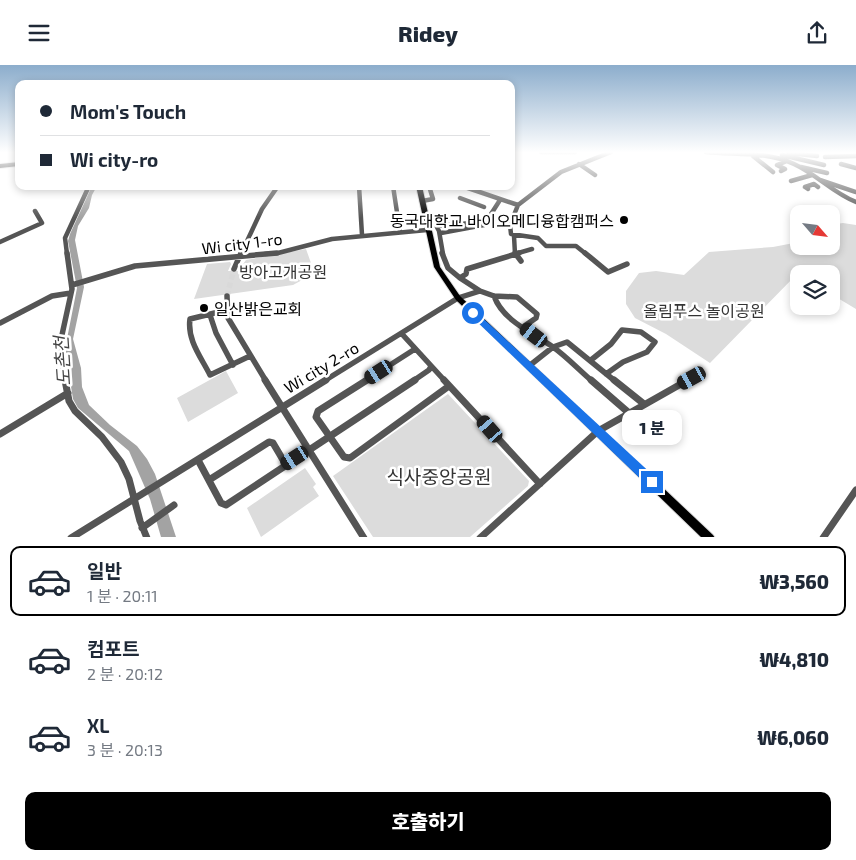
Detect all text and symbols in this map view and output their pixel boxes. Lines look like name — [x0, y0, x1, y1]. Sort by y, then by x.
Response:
icon: menu — [25, 19, 53, 47]
icon: share — [803, 19, 831, 47]
text: Ridey — [398, 20, 458, 46]
text: Mom's Touch — [70, 100, 186, 123]
text: Wi city-ro — [70, 148, 158, 171]
north arrow — [790, 205, 840, 255]
map controls — [790, 205, 840, 315]
place label: 동국대학교 바이오메디융합캠퍼스 — [390, 211, 614, 230]
marker: 동국대학교 바이오메디융합캠퍼스 — [618, 214, 630, 226]
street label: Wi city 1-ro — [201, 229, 283, 257]
park label: 방아고개공원 — [239, 262, 327, 281]
button: layers — [790, 265, 840, 315]
place label: 일산밝은교회 — [214, 299, 302, 318]
park label: 올림푸스 놀이공원 — [643, 301, 765, 320]
marker: 일산밝은교회 — [198, 302, 210, 314]
route start — [462, 302, 484, 324]
car — [517, 320, 550, 350]
water label: 도촌천 — [49, 333, 75, 387]
street label: Wi city 2-ro — [280, 337, 362, 397]
car — [362, 358, 395, 386]
car — [675, 364, 708, 392]
callout: 1 분 — [622, 409, 682, 445]
car — [474, 413, 505, 445]
text: 1 분 — [639, 418, 665, 437]
car — [278, 444, 311, 472]
park label: 식사중앙공원 — [387, 465, 491, 488]
route end — [641, 471, 663, 493]
icon: car — [27, 559, 72, 604]
text: 일반 — [87, 559, 122, 582]
text: ₩3,560 — [759, 570, 829, 593]
text: 1 분 · 20:11 — [87, 586, 158, 605]
icon: car — [27, 637, 72, 682]
text: 컴포트 — [87, 637, 139, 660]
text: ₩4,810 — [760, 648, 829, 671]
text: 2 분 · 20:12 — [87, 664, 163, 683]
text: XL — [87, 714, 109, 737]
icon: car — [27, 715, 72, 760]
text: ₩6,060 — [757, 726, 829, 749]
text: 3 분 · 20:13 — [87, 740, 163, 759]
button: 호출하기 — [25, 792, 831, 850]

